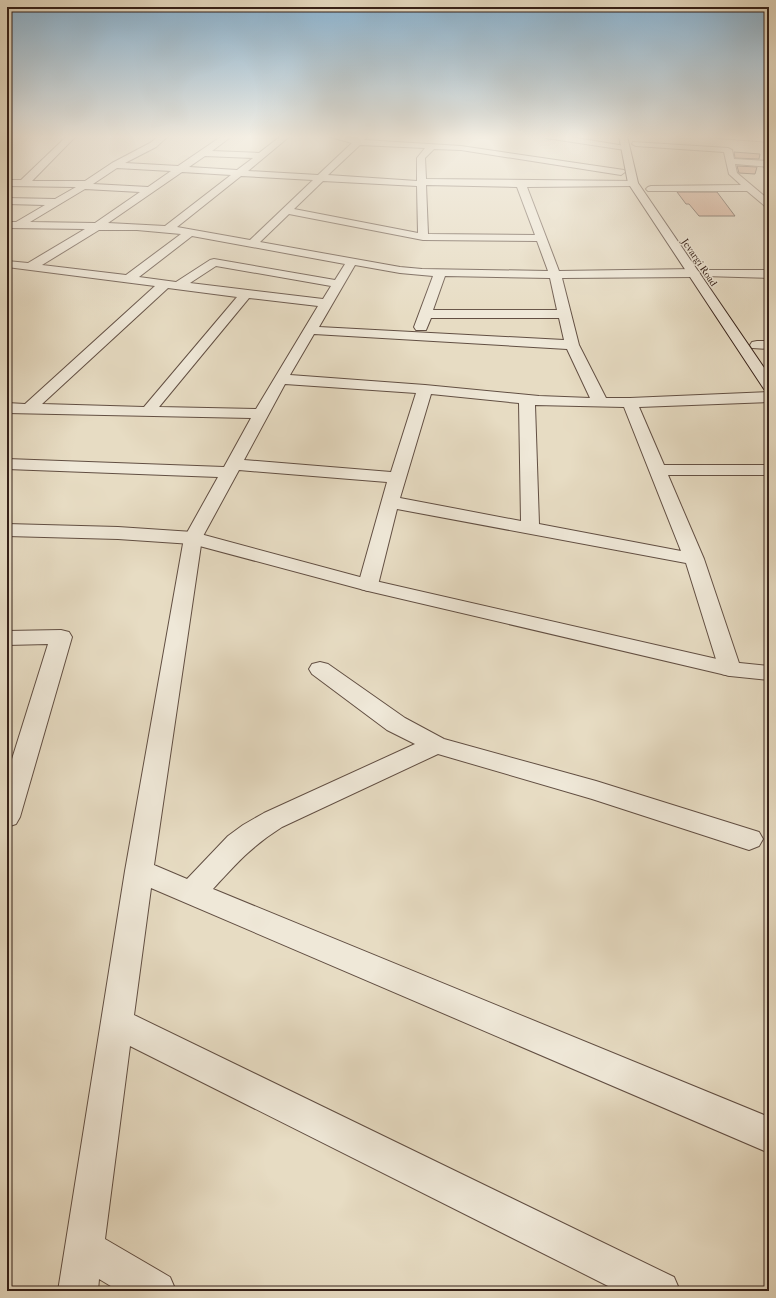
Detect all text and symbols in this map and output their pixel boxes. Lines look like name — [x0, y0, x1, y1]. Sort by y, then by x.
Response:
street label: Jevargi Road — [678, 236, 720, 289]

